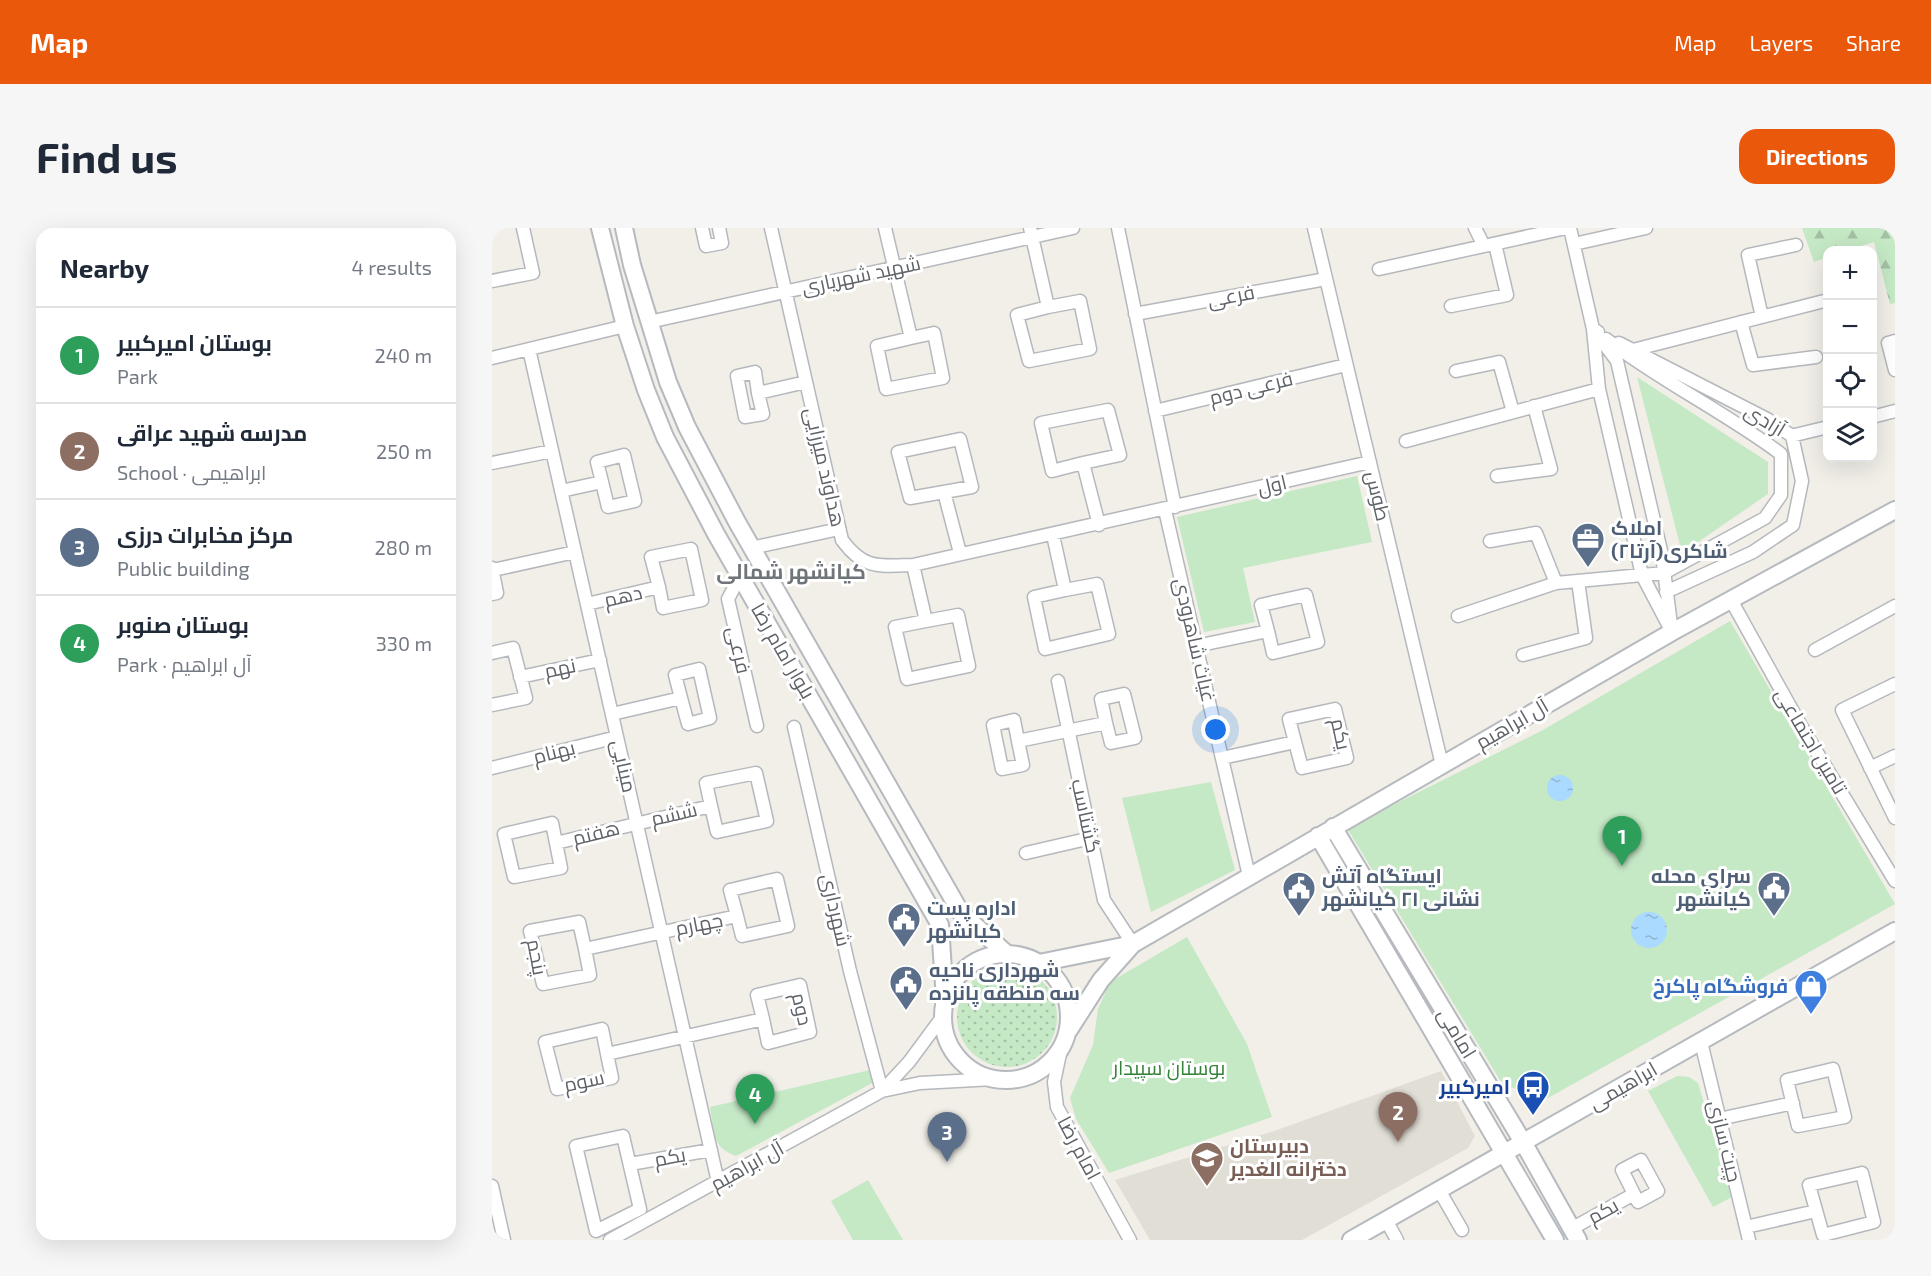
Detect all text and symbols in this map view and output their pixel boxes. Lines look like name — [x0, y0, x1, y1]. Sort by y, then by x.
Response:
text: Map — [30, 25, 88, 59]
text: Map — [1674, 30, 1716, 55]
text: Layers — [1749, 30, 1813, 55]
text: Share — [1846, 30, 1901, 55]
button: Directions — [1739, 129, 1895, 184]
text: Find us — [36, 131, 178, 181]
map controls — [1823, 246, 1877, 462]
button: + — [1823, 246, 1877, 300]
street label: شهید شهریاری — [799, 250, 923, 300]
text: Nearby — [60, 252, 149, 283]
text: 4 results — [352, 255, 432, 279]
street label: فرعی — [1205, 279, 1257, 313]
button: − — [1823, 300, 1877, 354]
text: بوستان امیرکبیر — [117, 329, 272, 355]
text: 1 — [75, 343, 84, 367]
text: 240 m — [374, 343, 432, 367]
button: locate — [1823, 354, 1877, 408]
text: Park — [117, 364, 158, 388]
street label: فرعی دوم — [1207, 365, 1296, 412]
street label: آزادی — [1740, 398, 1791, 443]
street label: هداوند میرزایی — [799, 405, 851, 529]
button: layers — [1823, 408, 1877, 462]
text: مدرسه شهید عراقی — [117, 419, 307, 445]
text: 2 — [74, 439, 85, 463]
text: 250 m — [376, 439, 432, 463]
text: School · ابراهیمی — [117, 460, 267, 484]
street label: طوس — [1360, 468, 1396, 524]
street label: اول — [1255, 469, 1289, 501]
place label: املاک شاکری(آرتا۲) — [1611, 515, 1728, 563]
text: مرکز مخابرات درزی — [117, 521, 293, 547]
office icon: املاک شاکری(آرتا۲) — [1570, 521, 1606, 568]
text: 3 — [74, 535, 85, 559]
text: 280 m — [375, 535, 432, 559]
text: Public building — [117, 556, 250, 580]
district label: کیانشهر شمالی — [716, 558, 866, 585]
street label: غیاث شاهرودی — [1168, 575, 1222, 705]
street label: دهم — [601, 579, 645, 614]
street label: بلوار امام رضا — [744, 598, 821, 704]
text: بوستان صنوبر — [117, 611, 249, 637]
street label: فرعی — [721, 624, 757, 676]
text: 4 — [73, 631, 86, 655]
text: 330 m — [376, 631, 432, 655]
text: Park · آل ابراهیم — [117, 652, 252, 676]
street label: نهم — [542, 652, 578, 685]
street label: تامین اجتماعی — [1769, 683, 1853, 800]
street label: آل ابراهیم — [1471, 692, 1554, 756]
your location — [1201, 715, 1230, 744]
street label: یکم — [1324, 716, 1357, 753]
street label: بهنام — [530, 734, 578, 771]
street label: مینایی — [605, 737, 643, 795]
street label: گشتاسب — [1067, 776, 1107, 855]
street label: ششم — [648, 796, 700, 833]
street label: هفتم — [570, 815, 623, 852]
pin: 1 — [1602, 816, 1642, 866]
place label: ایستگاه آتش نشانی ۲۱ کیانشهر — [1321, 863, 1480, 912]
place label: سرای محله کیانشهر — [1651, 863, 1751, 912]
public building icon: ایستگاه آتش نشانی ۲۱ کیانشهر — [1281, 870, 1317, 917]
public building icon: سرای محله کیانشهر — [1756, 870, 1792, 917]
street label: شهرداری — [815, 871, 857, 949]
place label: اداره پست کیانشهر — [926, 895, 1017, 944]
public building icon: اداره پست کیانشهر — [886, 901, 922, 948]
street label: چهارم — [673, 907, 725, 942]
street label: پنجم — [520, 937, 553, 978]
place label: شهرداری ناحیه سه منطقه پانزده — [929, 957, 1080, 1007]
public building icon: شهرداری ناحیه سه منطقه پانزده — [888, 964, 924, 1011]
shop icon: فروشگاه پاکرخ — [1793, 968, 1829, 1015]
place label: فروشگاه پاکرخ — [1653, 973, 1788, 1000]
street label: دوم — [785, 990, 818, 1028]
street label: امامی — [1432, 1003, 1482, 1063]
park label: بوستان سپیدار — [1112, 1055, 1225, 1081]
street label: ابراهیمی — [1584, 1056, 1662, 1116]
street label: سوم — [561, 1064, 607, 1099]
bus stop icon: امیرکبیر — [1515, 1069, 1551, 1116]
pin: 4 — [736, 1074, 774, 1124]
place label: امیرکبیر — [1438, 1074, 1510, 1099]
pin: 2 — [1378, 1092, 1418, 1142]
street label: چیت سازی — [1702, 1097, 1748, 1185]
pin: 3 — [928, 1112, 966, 1162]
street label: امام رضا — [1051, 1112, 1107, 1185]
place label: دبیرستان دخترانه الغدیر — [1229, 1133, 1347, 1181]
street label: آل ابراهیم — [706, 1135, 789, 1198]
school or university icon: دبیرستان دخترانه الغدیر — [1189, 1140, 1225, 1187]
street label: یکم — [652, 1141, 689, 1174]
street label: یکم — [1583, 1192, 1624, 1231]

